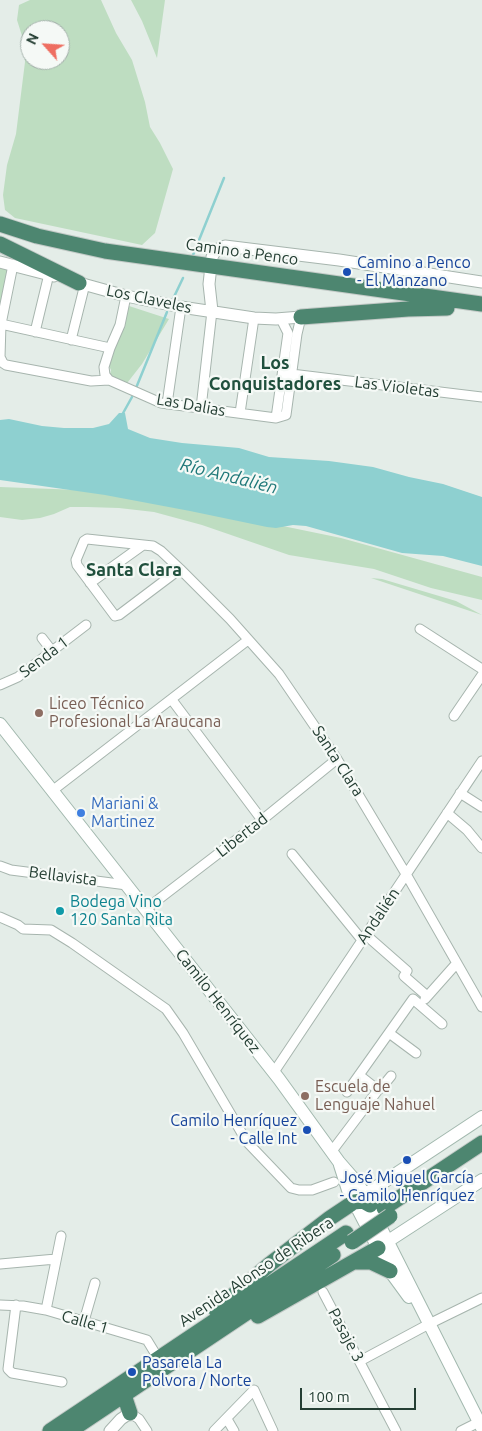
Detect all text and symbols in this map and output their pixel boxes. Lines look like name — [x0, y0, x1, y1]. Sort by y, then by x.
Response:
north arrow — [20, 20, 70, 70]
text: N — [23, 31, 42, 47]
street label: Camino a Penco — [184, 235, 300, 269]
place label: Camino a Penco - El Manzano — [357, 253, 471, 291]
marker: Camino a Penco - El Manzano — [341, 266, 353, 278]
street label: Los Claveles — [104, 281, 194, 317]
district label: Los Conquistadores — [209, 352, 341, 394]
street label: Las Violetas — [353, 372, 441, 402]
street label: Las Dalias — [155, 389, 227, 421]
water label: Río Andalién — [178, 453, 280, 499]
district label: Santa Clara — [86, 559, 182, 581]
street label: Senda 1 — [16, 632, 72, 682]
place label: Liceo Técnico Profesional La Araucana — [49, 694, 221, 732]
marker: Liceo Técnico Profesional La Araucana — [33, 707, 45, 719]
street label: Santa Clara — [308, 722, 368, 800]
place label: Mariani & Martinez — [91, 794, 158, 832]
marker: Mariani & Martinez — [75, 807, 87, 819]
street label: Libertad — [212, 809, 272, 861]
street label: Bellavista — [28, 862, 98, 890]
street label: Andalién — [352, 884, 404, 948]
place label: Bodega Vino 120 Santa Rita — [70, 892, 173, 930]
marker: Bodega Vino 120 Santa Rita — [54, 905, 66, 917]
street label: Camilo Henríquez — [171, 945, 265, 1057]
place label: Escuela de Lenguaje Nahuel — [315, 1077, 435, 1115]
marker: Escuela de Lenguaje Nahuel — [299, 1090, 311, 1102]
place label: Camilo Henríquez - Calle Int — [170, 1111, 297, 1149]
marker: Camilo Henríquez - Calle Int — [301, 1124, 313, 1136]
marker: José Miguel García - Camilo Henríquez — [401, 1154, 413, 1166]
place label: José Miguel García - Camilo Henríquez — [339, 1168, 475, 1206]
street label: Avenida Alonso de Ribera — [175, 1213, 337, 1331]
street label: Pasaje 3 — [324, 1305, 368, 1365]
street label: Calle 1 — [59, 1306, 111, 1338]
place label: Pasarela La Polvora / Norte — [142, 1353, 251, 1391]
marker: Pasarela La Polvora / Norte — [126, 1366, 138, 1378]
scale bar — [302, 1378, 418, 1410]
text: 100 m — [308, 1388, 350, 1405]

